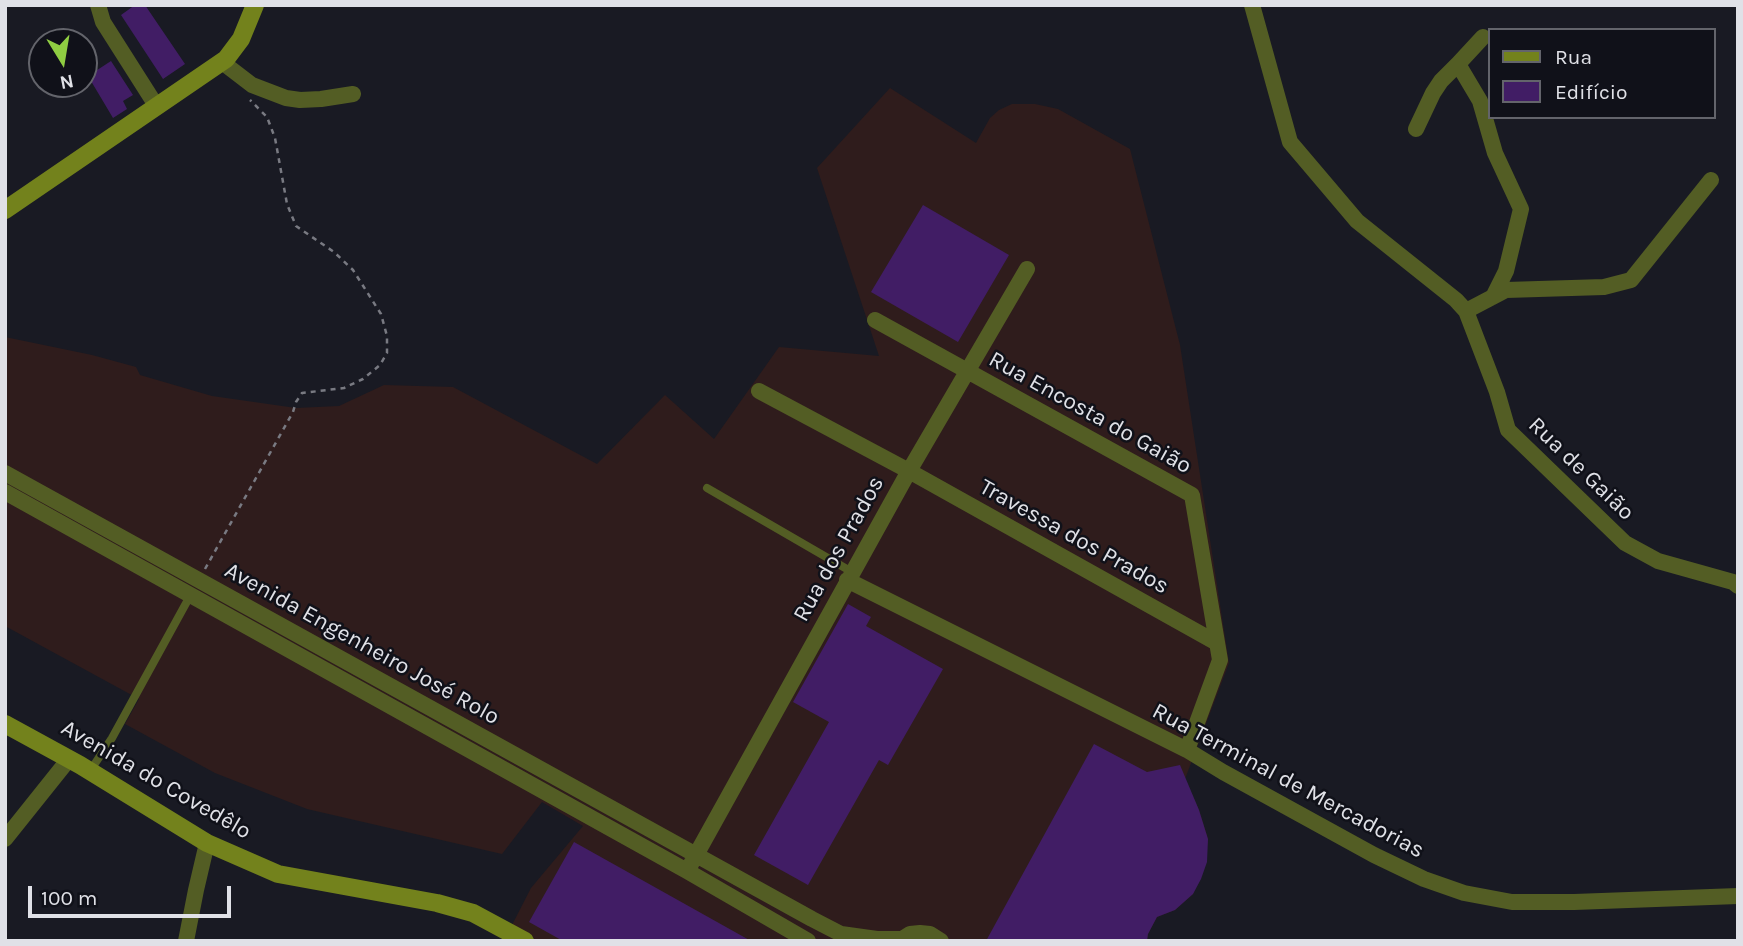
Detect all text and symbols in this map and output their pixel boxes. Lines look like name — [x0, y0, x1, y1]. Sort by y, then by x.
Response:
north arrow — [28, 28, 98, 98]
legend — [1488, 28, 1715, 119]
text: Rua — [1555, 45, 1592, 69]
text: N — [58, 70, 75, 94]
text: Edifício — [1555, 80, 1628, 104]
street label: Rua Encosta do Gaião — [984, 346, 1196, 480]
street label: Rua de Gaião — [1522, 412, 1640, 526]
street label: Rua dos Prados — [788, 472, 890, 626]
street label: Travessa dos Prados — [975, 473, 1173, 601]
street label: Avenida Engenheiro José Rolo — [220, 557, 504, 731]
street label: Rua Terminal de Mercadorias — [1147, 697, 1429, 865]
street label: Avenida do Covedêlo — [56, 714, 256, 846]
scale bar — [32, 872, 234, 916]
text: 100 m — [41, 886, 98, 910]

